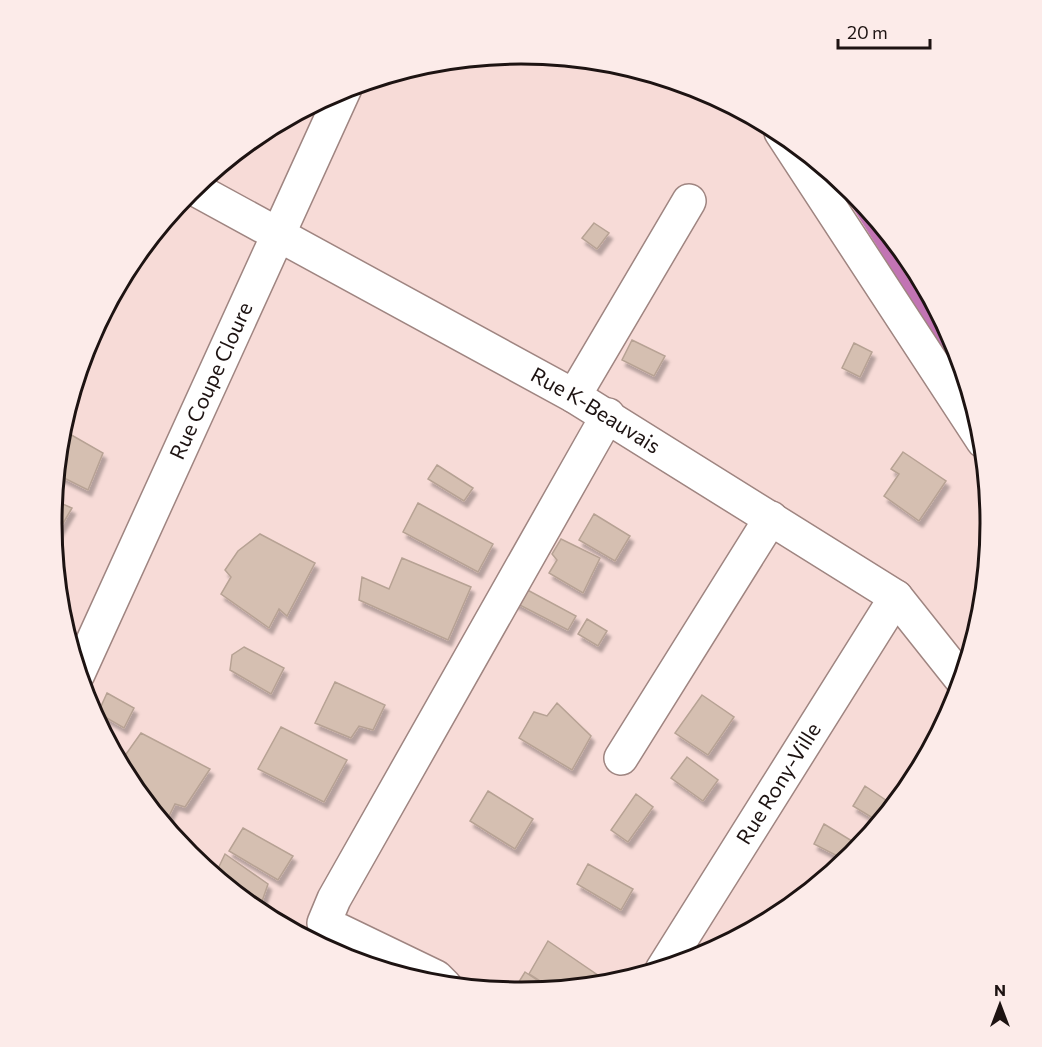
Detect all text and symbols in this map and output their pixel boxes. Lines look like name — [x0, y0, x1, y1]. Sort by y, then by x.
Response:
scale bar — [838, 12, 930, 50]
text: 20 m — [847, 21, 888, 43]
street label: Rue Coupe Cloure — [163, 298, 257, 463]
street label: Rue K-Beauvais — [527, 361, 666, 458]
street label: Rue Rony-Ville — [730, 717, 825, 848]
north arrow — [970, 975, 1030, 1035]
text: N — [994, 980, 1006, 999]

